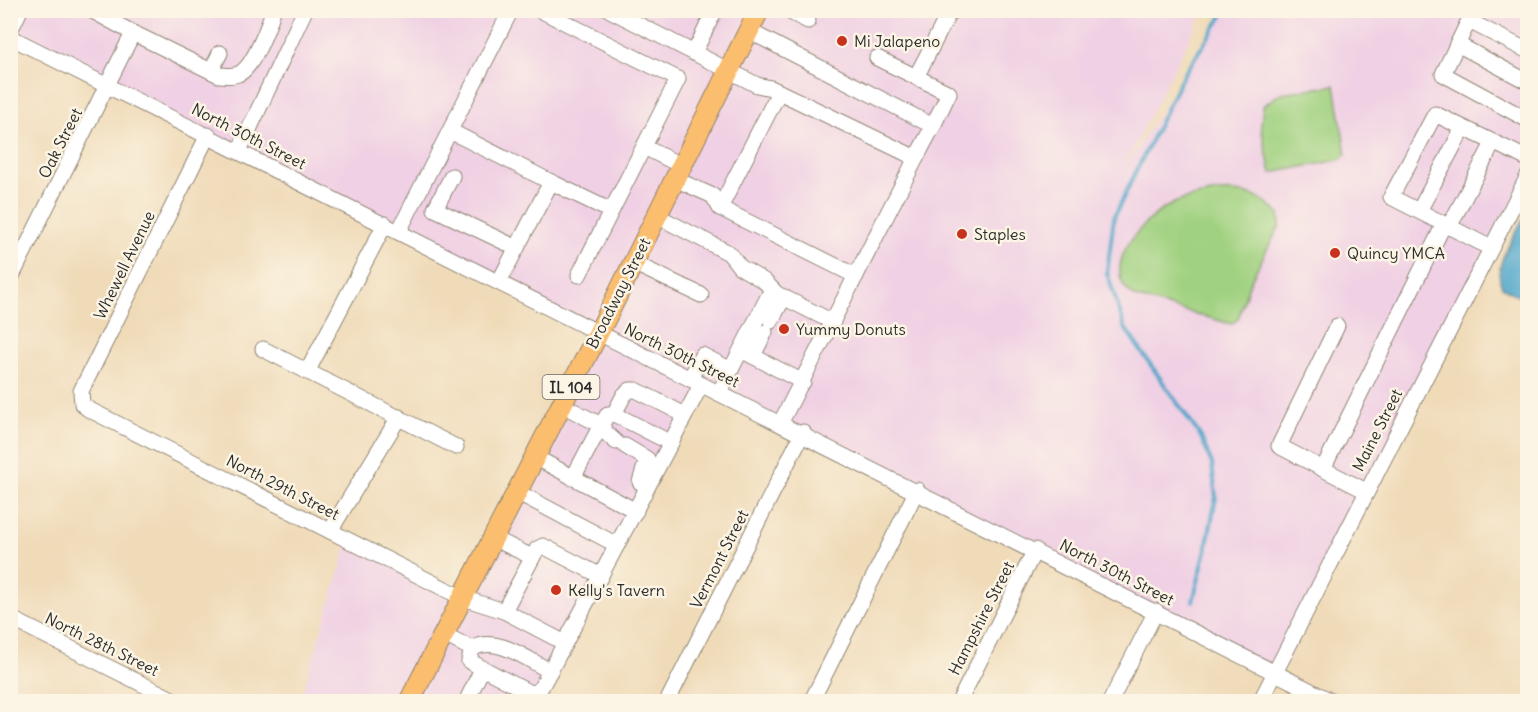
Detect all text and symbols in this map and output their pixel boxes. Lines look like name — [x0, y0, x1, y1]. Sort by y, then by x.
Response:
place label: Mi Jalapeno — [854, 31, 940, 51]
marker: Mi Jalapeno — [835, 34, 849, 48]
street label: North 30th Street — [188, 99, 310, 174]
street label: Oak Street — [34, 104, 86, 181]
street label: Whewell Avenue — [89, 207, 159, 323]
place label: Staples — [974, 224, 1026, 244]
marker: Staples — [955, 227, 969, 241]
street label: Broadway Street — [581, 234, 655, 352]
place label: Quincy YMCA — [1347, 243, 1445, 263]
marker: Quincy YMCA — [1328, 246, 1342, 260]
street label: North 30th Street — [621, 318, 743, 392]
place label: Yummy Donuts — [796, 319, 906, 339]
marker: Yummy Donuts — [777, 322, 791, 336]
road number: IL 104 — [542, 375, 600, 399]
street label: Maine Street — [1348, 385, 1407, 475]
street label: North 29th Street — [223, 450, 343, 524]
street label: Vermont Street — [685, 506, 753, 612]
street label: North 30th Street — [1056, 535, 1178, 610]
street label: Hampshire Street — [944, 557, 1019, 678]
place label: Kelly's Tavern — [568, 580, 665, 600]
marker: Kelly's Tavern — [549, 583, 563, 597]
street label: North 28th Street — [42, 608, 163, 680]

